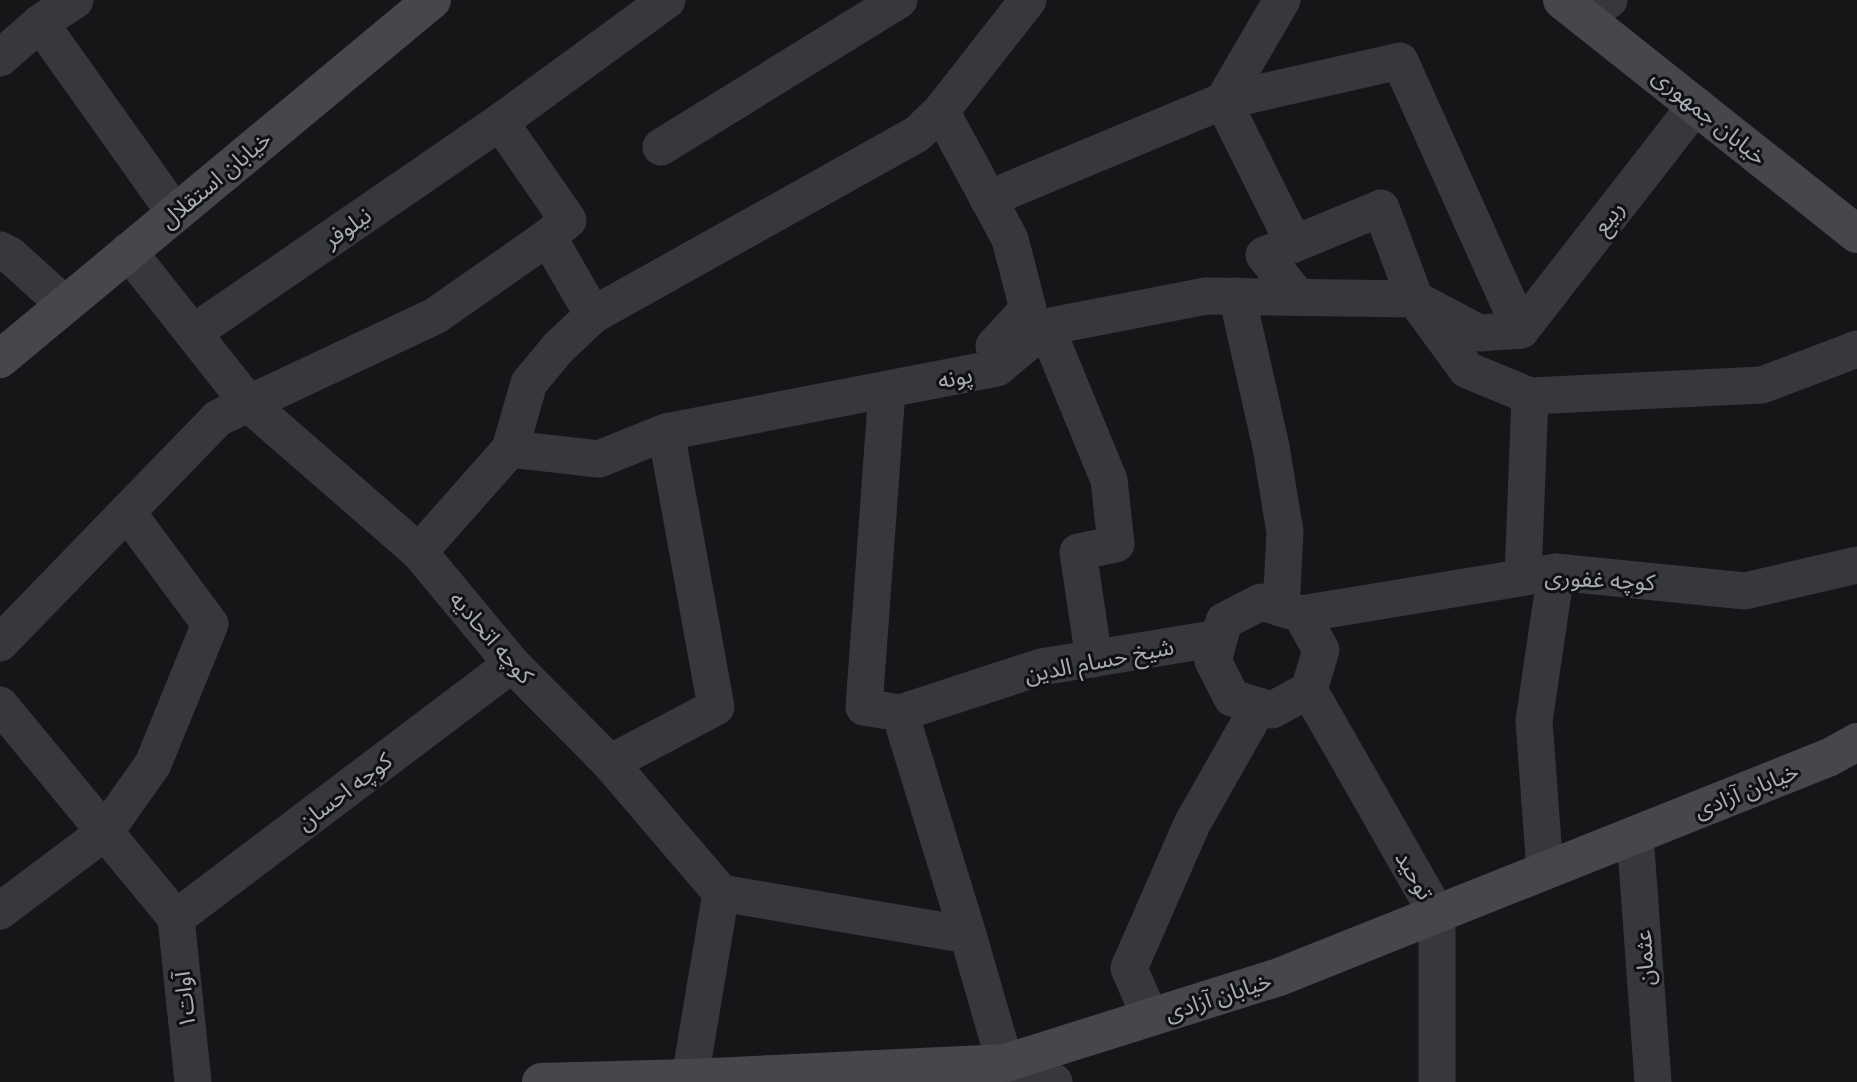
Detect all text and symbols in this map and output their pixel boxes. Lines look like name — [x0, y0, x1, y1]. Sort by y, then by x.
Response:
street label: خیابان جمهوری — [1647, 62, 1772, 171]
street label: خیابان استقلال — [154, 125, 277, 234]
street label: ربیع — [1587, 195, 1632, 241]
street label: نیلوفر — [317, 201, 377, 254]
street label: پونه — [935, 360, 975, 396]
street label: کوچه غفوری — [1544, 563, 1656, 597]
street label: کوچه اتحادیه — [443, 585, 540, 690]
street label: شیخ حسام الدین — [1022, 632, 1177, 693]
street label: کوچه احسان — [291, 746, 398, 837]
street label: خیابان آزادی — [1690, 757, 1803, 824]
street label: توحید — [1389, 846, 1440, 905]
street label: عثمان — [1629, 929, 1659, 987]
street label: خیابان آزادی — [1161, 966, 1275, 1027]
street label: آوات۱ — [167, 969, 201, 1030]

